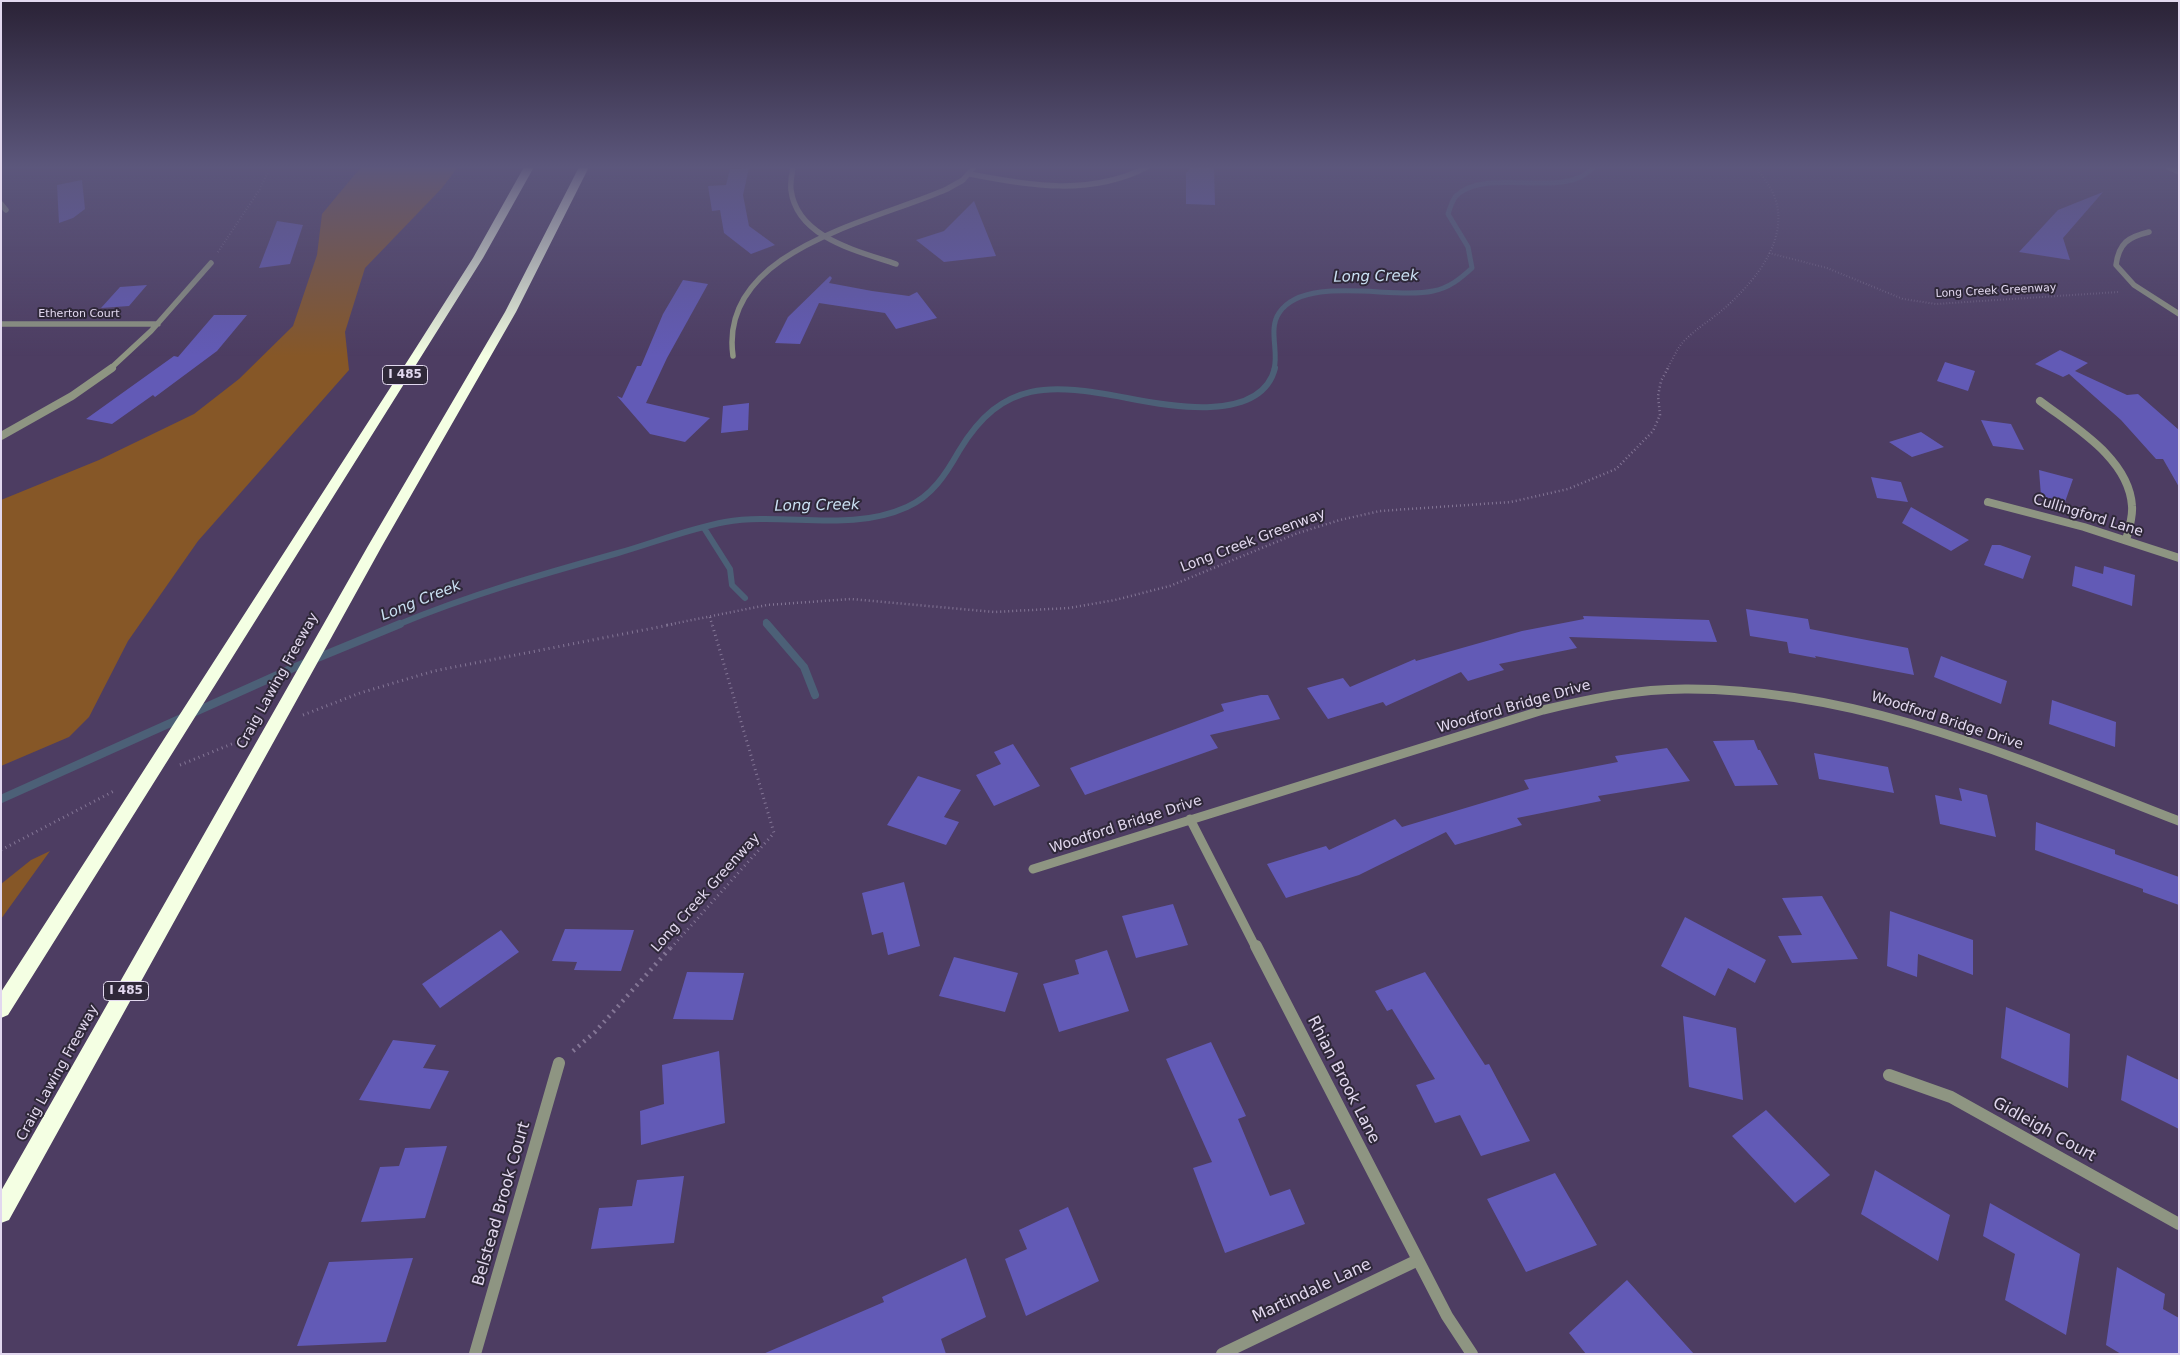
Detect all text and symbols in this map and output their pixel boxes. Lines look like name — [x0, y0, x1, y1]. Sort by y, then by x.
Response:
water label: Long Creek — [1333, 267, 1419, 287]
street label: Long Creek Greenway — [1935, 281, 2057, 301]
street label: Etherton Court — [38, 307, 120, 321]
road number: I 485 — [382, 366, 428, 384]
street label: Cullingford Lane — [2031, 491, 2145, 541]
water label: Long Creek — [774, 496, 860, 516]
street label: Long Creek Greenway — [1178, 506, 1328, 576]
water label: Long Creek — [378, 577, 464, 625]
street label: Craig Lawing Freeway — [233, 610, 323, 752]
street label: Woodford Bridge Drive — [1435, 677, 1593, 737]
street label: Woodford Bridge Drive — [1869, 688, 2025, 754]
street label: Woodford Bridge Drive — [1048, 792, 1204, 858]
street label: Long Creek Greenway — [648, 830, 764, 956]
road number: I 485 — [104, 981, 148, 1000]
street label: Craig Lawing Freeway — [13, 1002, 103, 1144]
street label: Rhian Brook Lane — [1303, 1013, 1383, 1147]
street label: Gidleigh Court — [1989, 1094, 2099, 1166]
street label: Belstead Brook Court — [469, 1120, 535, 1288]
street label: Martindale Lane — [1249, 1255, 1375, 1327]

